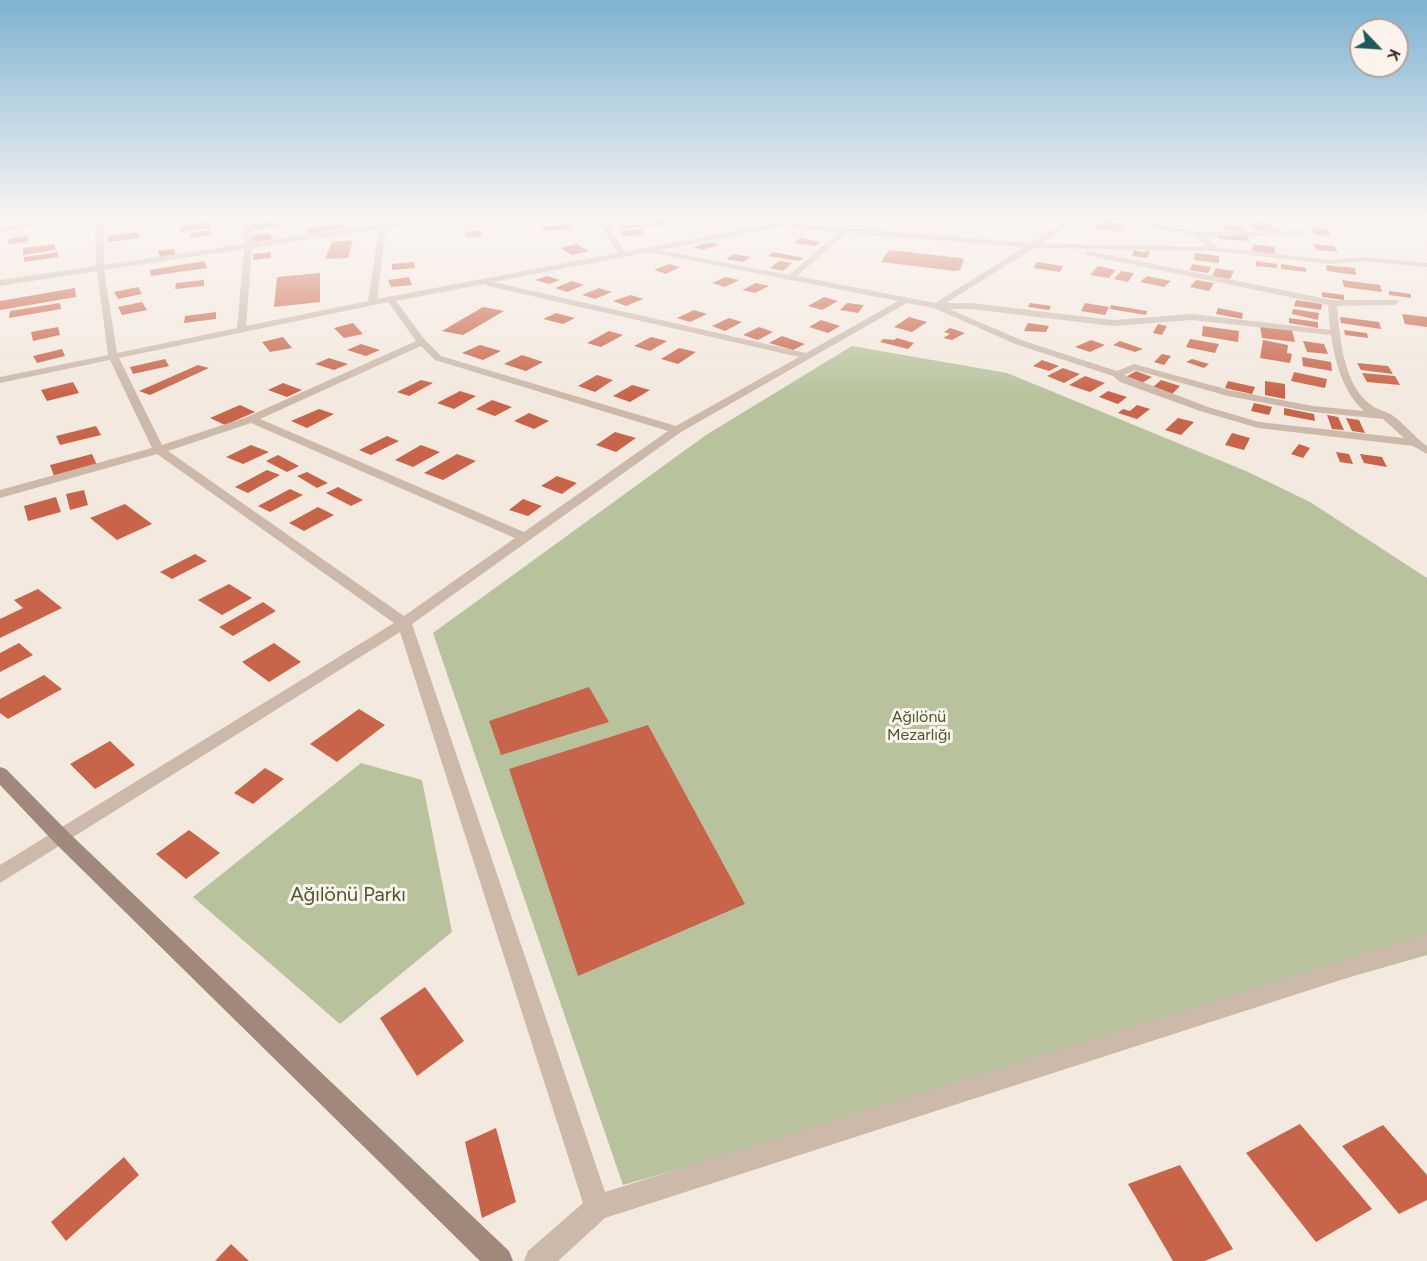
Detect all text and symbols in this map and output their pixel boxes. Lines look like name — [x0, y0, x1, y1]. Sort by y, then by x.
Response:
north arrow — [1349, 18, 1409, 78]
text: K — [1383, 46, 1405, 64]
park label: Ağılönü Mezarlığı — [887, 707, 951, 745]
park label: Ağılönü Parkı — [290, 883, 406, 907]

